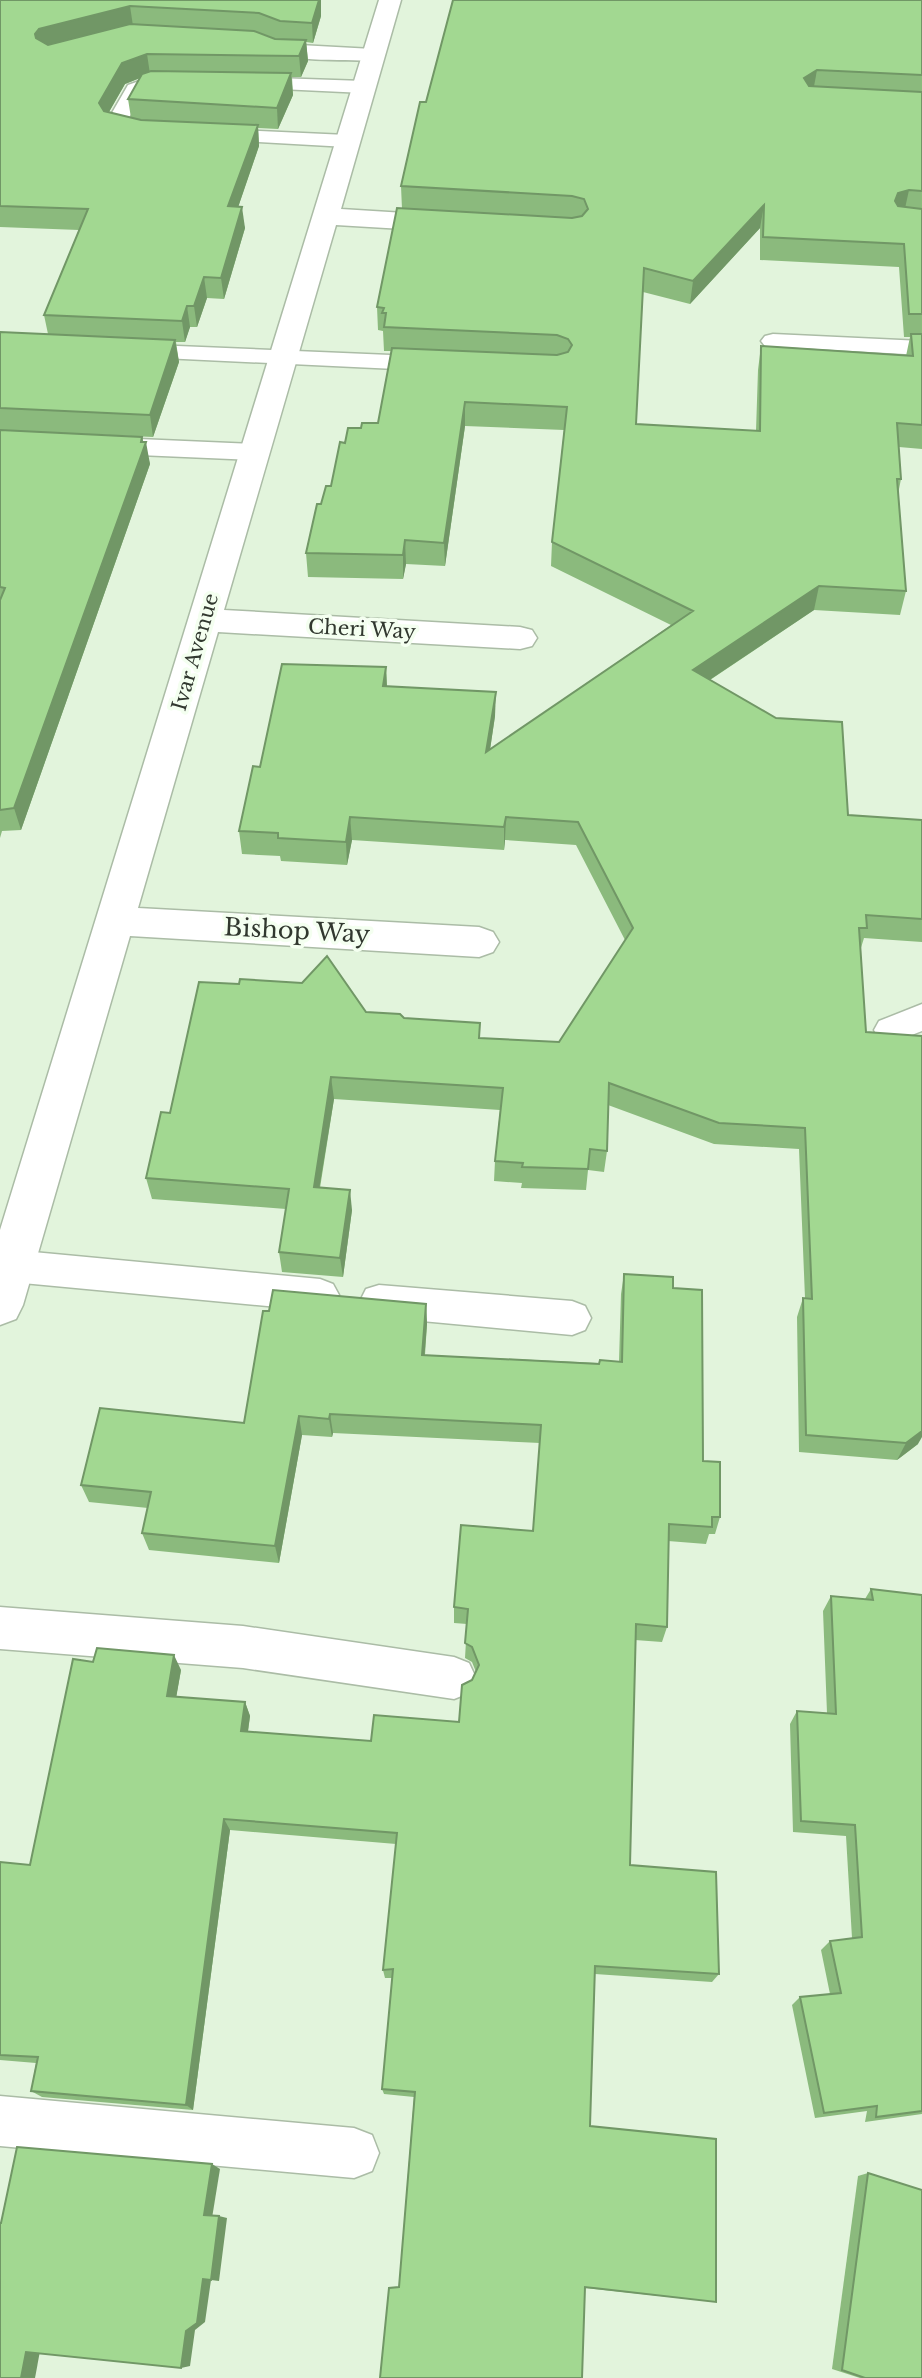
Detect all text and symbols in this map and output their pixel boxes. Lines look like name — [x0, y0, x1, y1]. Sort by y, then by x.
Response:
street label: Ivar Avenue — [167, 591, 223, 713]
street label: Cheri Way — [308, 614, 417, 644]
street label: Bishop Way — [223, 912, 371, 949]

